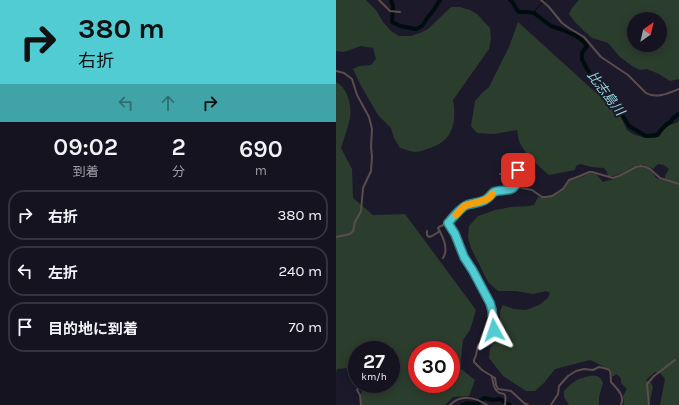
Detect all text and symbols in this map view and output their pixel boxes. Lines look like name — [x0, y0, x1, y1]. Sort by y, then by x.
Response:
text: 380 m — [78, 12, 165, 45]
north arrow — [627, 12, 667, 52]
map controls — [627, 12, 667, 52]
icon: right — [12, 16, 64, 68]
text: 右折 — [78, 50, 114, 72]
water label: 比志島川 — [584, 68, 629, 120]
icon: left — [115, 92, 137, 114]
icon: ahead — [157, 92, 179, 114]
icon: right — [199, 92, 221, 114]
text: 09:02 — [53, 133, 118, 161]
text: 2 — [171, 133, 186, 161]
text: 690 — [239, 135, 283, 163]
pin — [501, 153, 535, 187]
icon: arrive — [507, 159, 529, 181]
text: m — [255, 163, 267, 178]
text: 到着 — [73, 164, 99, 179]
text: 分 — [172, 164, 185, 179]
icon: right — [14, 204, 36, 226]
text: 380 m — [277, 206, 322, 224]
text: 右折 — [48, 208, 78, 226]
icon: left — [14, 260, 36, 282]
text: 240 m — [278, 262, 322, 280]
text: 左折 — [48, 264, 78, 282]
position arrow — [473, 309, 515, 351]
icon: arrive — [14, 316, 36, 338]
text: 70 m — [288, 318, 322, 336]
text: 目的地に到着 — [48, 320, 138, 338]
speed limit sign: 30 — [408, 341, 460, 393]
text: 27 — [363, 350, 385, 373]
text: km/h — [361, 371, 387, 383]

